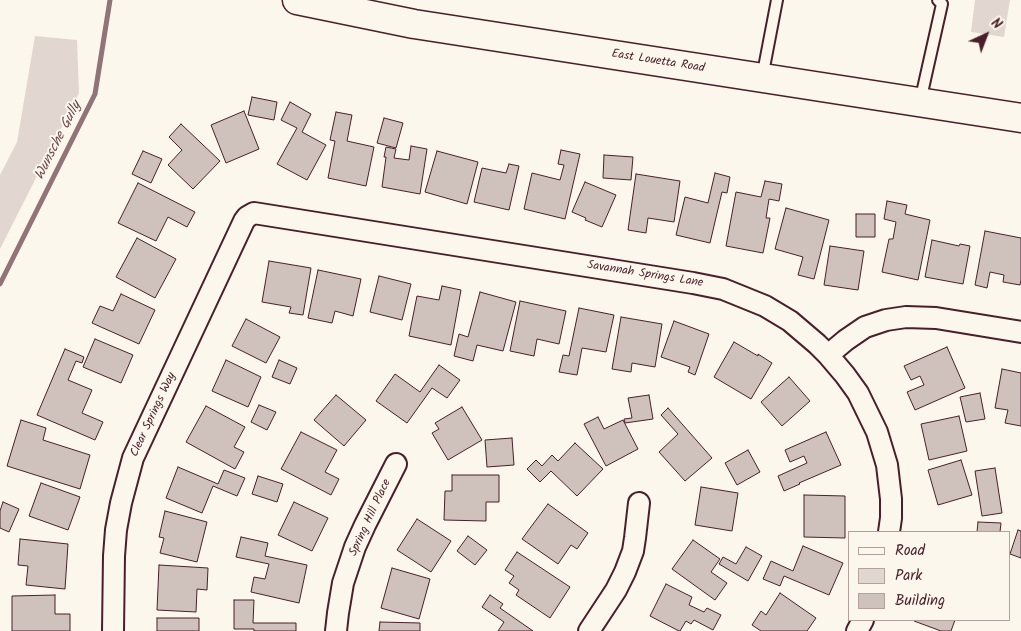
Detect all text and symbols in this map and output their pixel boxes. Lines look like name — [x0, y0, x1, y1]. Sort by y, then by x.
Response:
north arrow — [961, 10, 1011, 60]
text: N — [985, 13, 1007, 35]
street label: East Louetta Road — [610, 48, 706, 76]
water label: Wunsche Gully — [32, 99, 86, 183]
street label: Savannah Springs Lane — [586, 259, 704, 291]
street label: Clear Springs Way — [128, 370, 180, 460]
street label: Spring Hill Place — [347, 477, 395, 559]
legend — [848, 531, 1011, 621]
text: Road — [895, 539, 925, 563]
text: Park — [895, 564, 922, 588]
text: Building — [895, 589, 945, 613]

